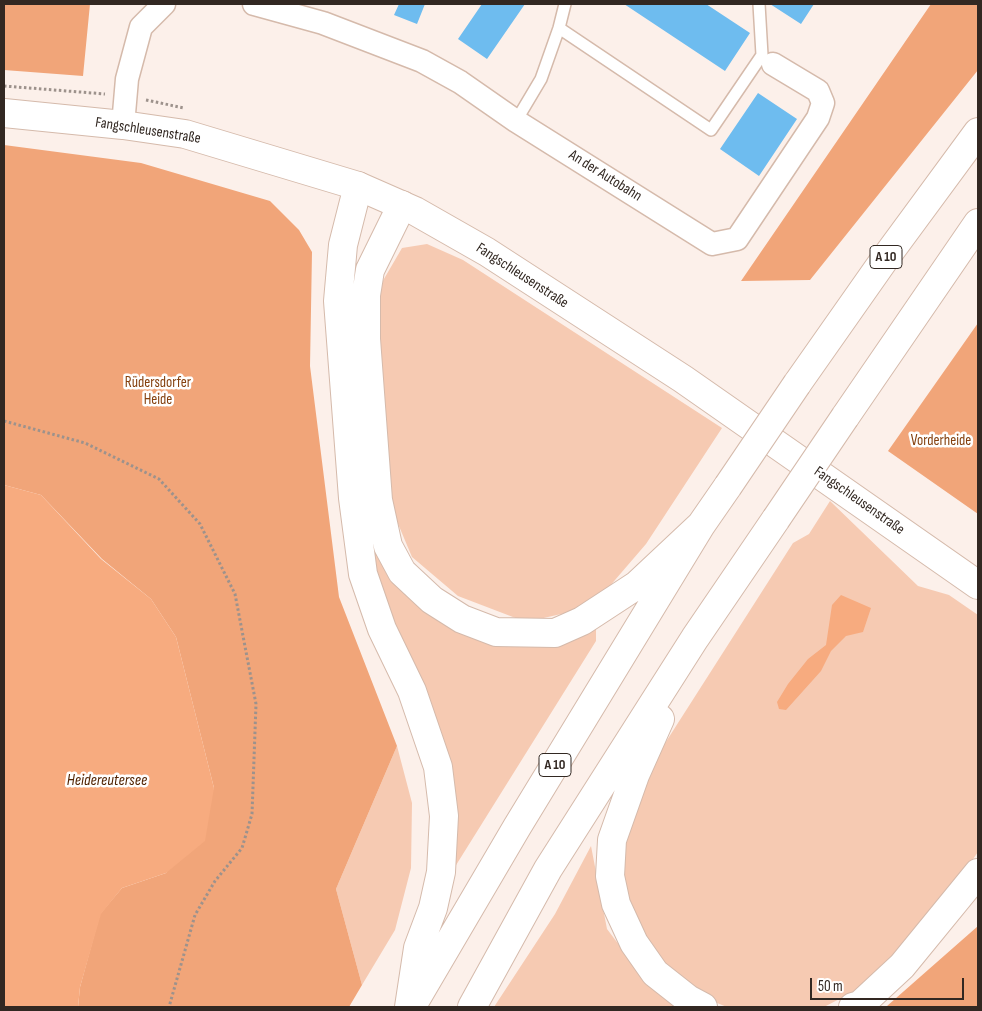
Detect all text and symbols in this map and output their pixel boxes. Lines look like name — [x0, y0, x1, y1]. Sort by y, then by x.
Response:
street label: Fangschleusenstraße — [94, 114, 202, 148]
street label: An der Autobahn — [565, 146, 645, 206]
street label: Fangschleusenstraße — [472, 239, 572, 313]
road number: A 10 — [870, 246, 902, 268]
park label: Rüdersdorfer Heide — [125, 374, 191, 409]
park label: Vorderheide — [911, 432, 971, 450]
street label: Fangschleusenstraße — [810, 463, 908, 539]
road number: A 10 — [539, 754, 571, 776]
water label: Heidereutersee — [67, 771, 147, 791]
scale bar — [812, 968, 966, 1000]
text: 50 m — [818, 977, 843, 996]

